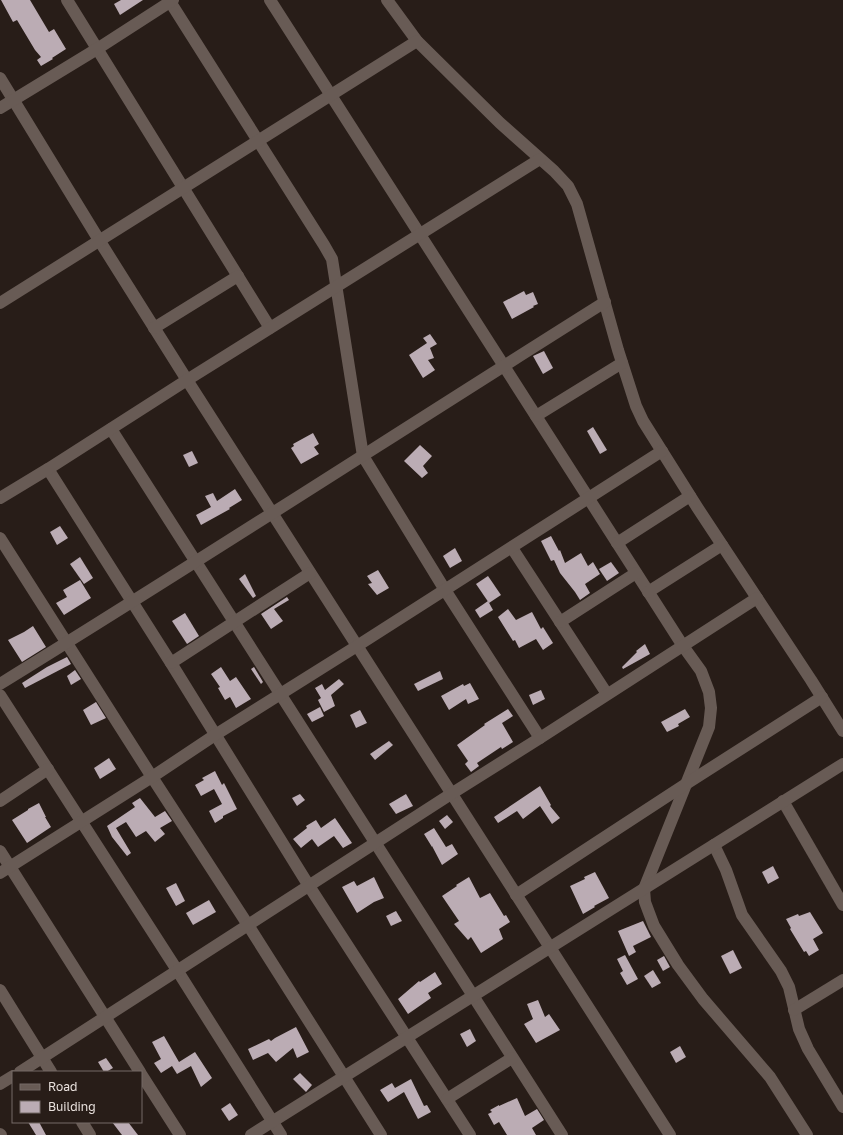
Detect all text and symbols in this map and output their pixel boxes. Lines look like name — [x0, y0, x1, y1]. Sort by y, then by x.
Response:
legend — [12, 1071, 142, 1123]
text: Road — [48, 1079, 77, 1094]
text: Building — [48, 1099, 96, 1114]

